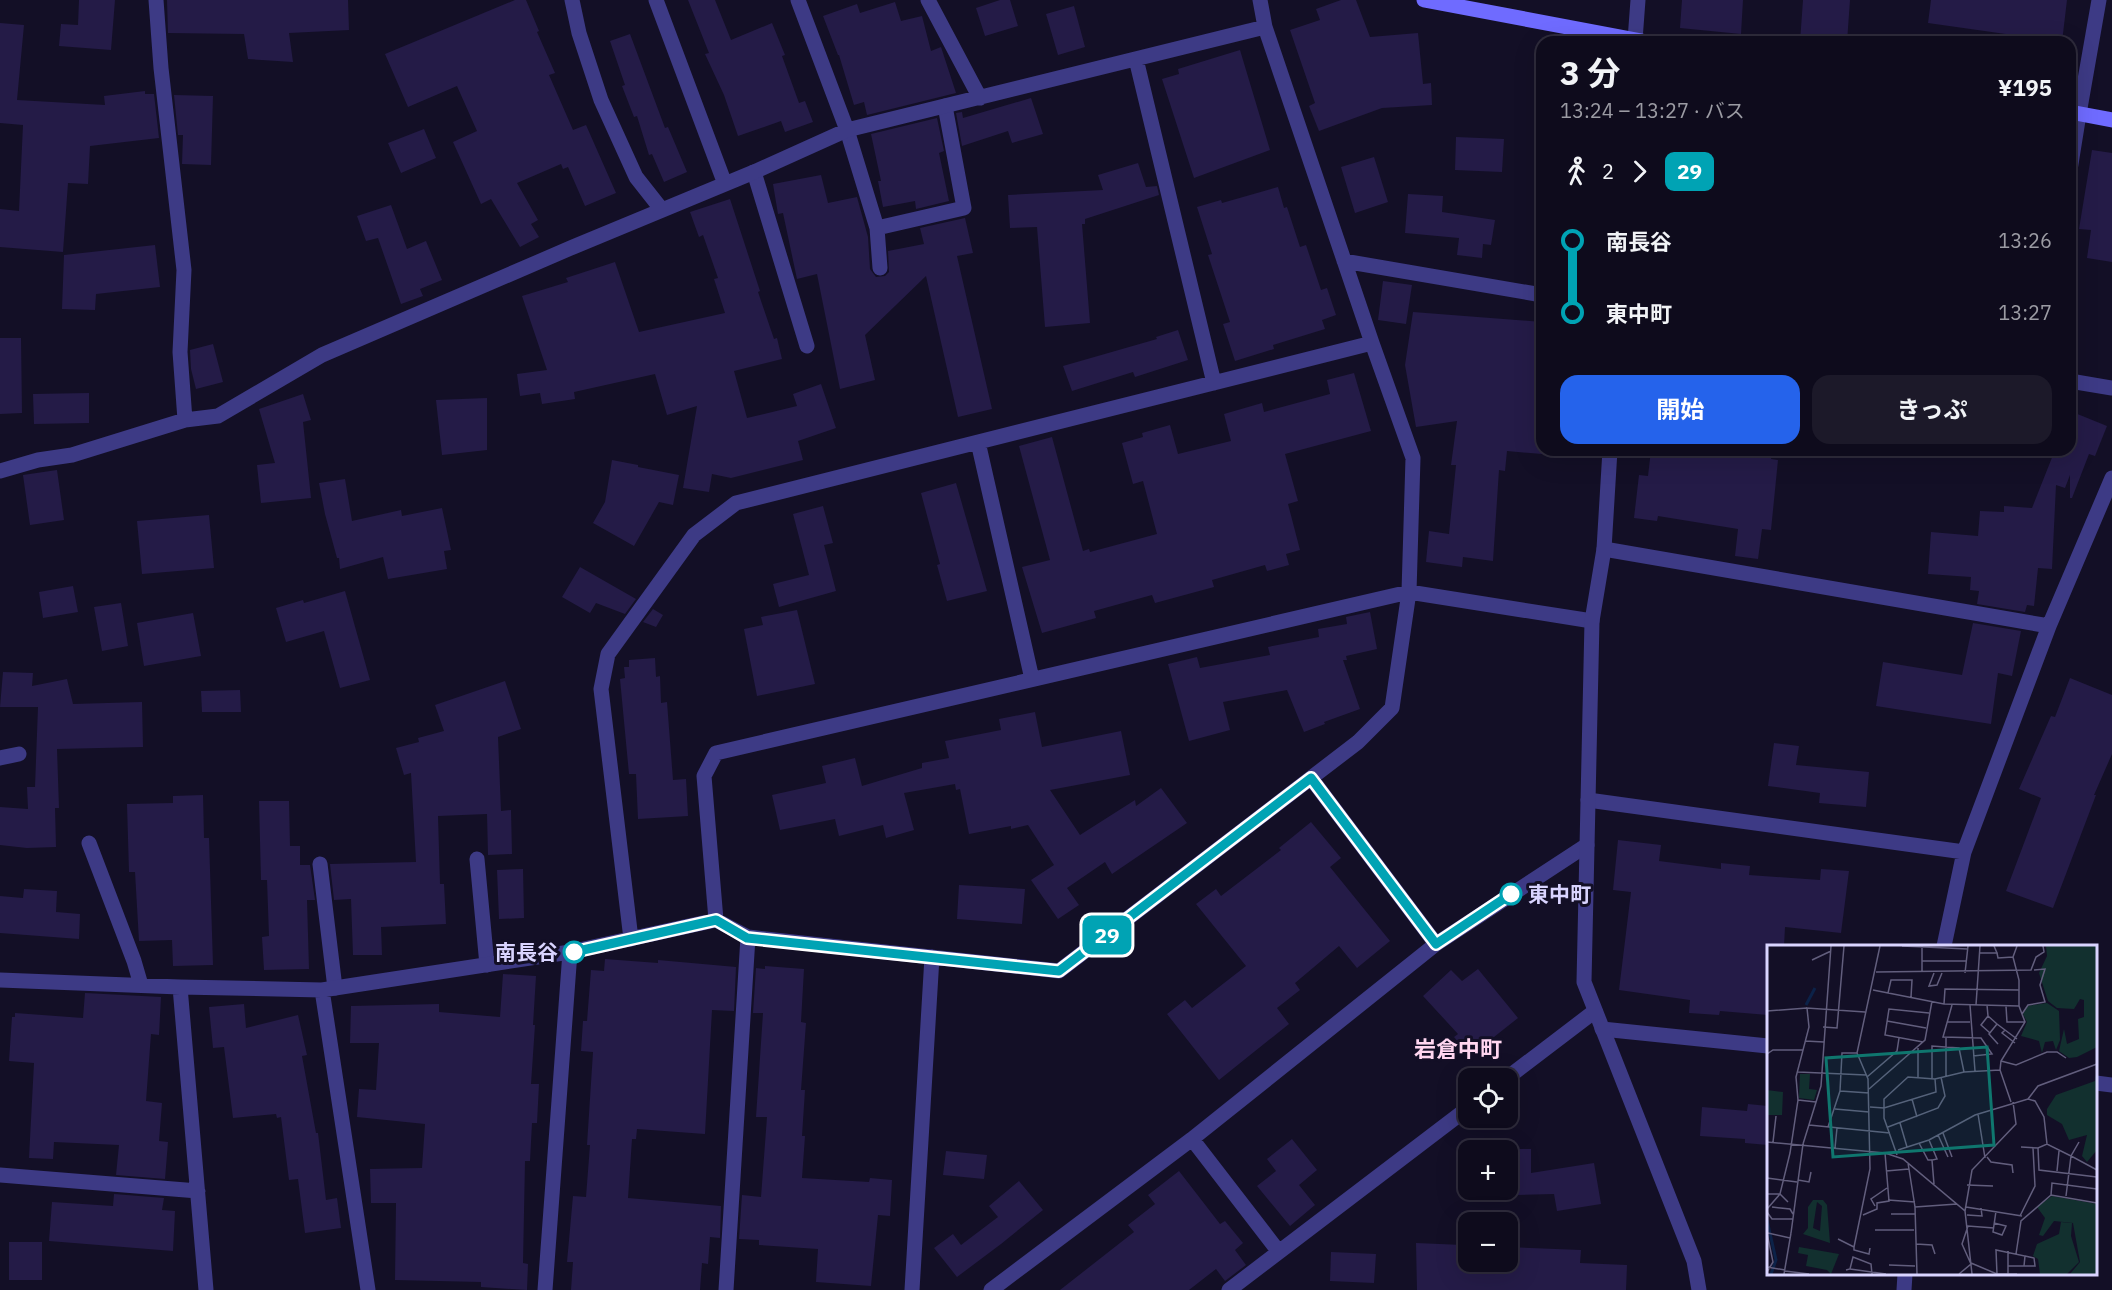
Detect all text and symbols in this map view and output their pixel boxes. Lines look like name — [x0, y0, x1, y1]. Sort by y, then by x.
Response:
text: 3 分 — [1560, 51, 1621, 94]
text: ¥195 — [1998, 73, 2052, 102]
text: 13:24 – 13:27 · バス — [1560, 97, 1745, 124]
icon: walk — [1560, 155, 1593, 188]
icon: forward — [1623, 155, 1656, 188]
text: 29 — [1677, 157, 1702, 185]
text: 2 — [1602, 158, 1614, 185]
text: 南長谷 — [1606, 227, 1672, 256]
text: 13:26 — [1998, 227, 2052, 254]
text: 東中町 — [1606, 299, 1672, 328]
text: 13:27 — [1998, 299, 2052, 326]
button: 開始 — [1560, 375, 1800, 444]
button: きっぷ — [1812, 375, 2052, 444]
place label: 東中町 — [1528, 880, 1591, 908]
marker: 東中町 — [1500, 883, 1522, 905]
line badge: 29 — [1080, 916, 1134, 954]
text: 29 — [1094, 921, 1120, 949]
place label: 南長谷 — [495, 938, 558, 966]
marker: 南長谷 — [563, 941, 585, 963]
inset map — [1767, 945, 2097, 1275]
district label: 岩倉中町 — [1414, 1034, 1502, 1063]
map controls — [1458, 1068, 1518, 1272]
button: locate — [1458, 1068, 1518, 1128]
button: + — [1458, 1140, 1518, 1200]
button: − — [1458, 1212, 1518, 1272]

